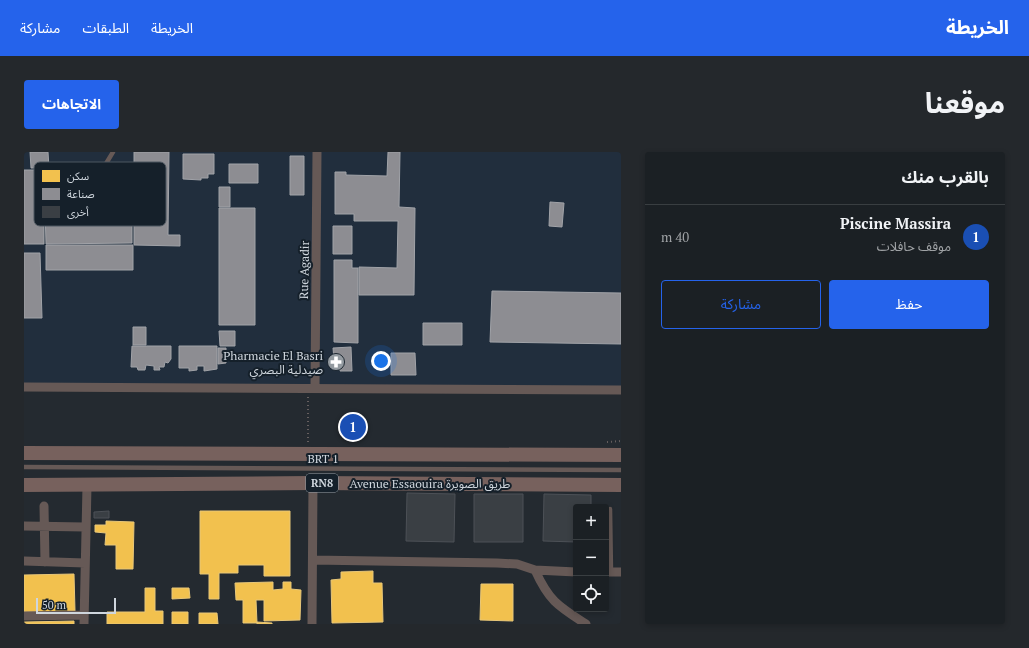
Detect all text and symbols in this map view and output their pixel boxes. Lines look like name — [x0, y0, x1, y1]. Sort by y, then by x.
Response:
text: الخريطة — [946, 14, 1009, 39]
text: مشاركة — [20, 18, 60, 37]
text: الطبقات — [82, 18, 129, 37]
text: الخريطة — [151, 18, 193, 37]
button: الاتجاهات — [24, 80, 119, 129]
text: موقعنا — [925, 84, 1005, 121]
legend — [34, 162, 166, 226]
text: بالقرب منك — [902, 165, 989, 188]
text: سكن — [67, 169, 90, 183]
text: صناعة — [67, 187, 95, 201]
text: أخرى — [67, 205, 89, 219]
text: Piscine Massira — [840, 213, 951, 233]
text: 40 m — [661, 228, 689, 246]
text: 1 — [972, 228, 980, 246]
text: موقف حافلات — [877, 237, 951, 255]
street label: Rue Agadir — [296, 240, 312, 299]
button: مشاركة — [661, 280, 821, 329]
button: حفظ — [829, 280, 989, 329]
place label: Pharmacie El Basri صيدلية البصري — [223, 348, 323, 379]
your location — [371, 351, 391, 371]
pharmacy icon: Pharmacie El Basri صيدلية البصري — [326, 352, 346, 372]
pin: 1 — [340, 412, 366, 442]
street label: BRT 1 — [307, 451, 339, 466]
road number: RN8 — [306, 474, 338, 492]
street label: Avenue Essaouira طريق الصويرة — [350, 476, 510, 492]
map controls — [573, 504, 609, 612]
button: + — [573, 504, 609, 540]
button: − — [573, 540, 609, 576]
button: locate — [573, 576, 609, 612]
scale bar — [36, 596, 116, 615]
text: 50 m — [42, 598, 66, 612]

